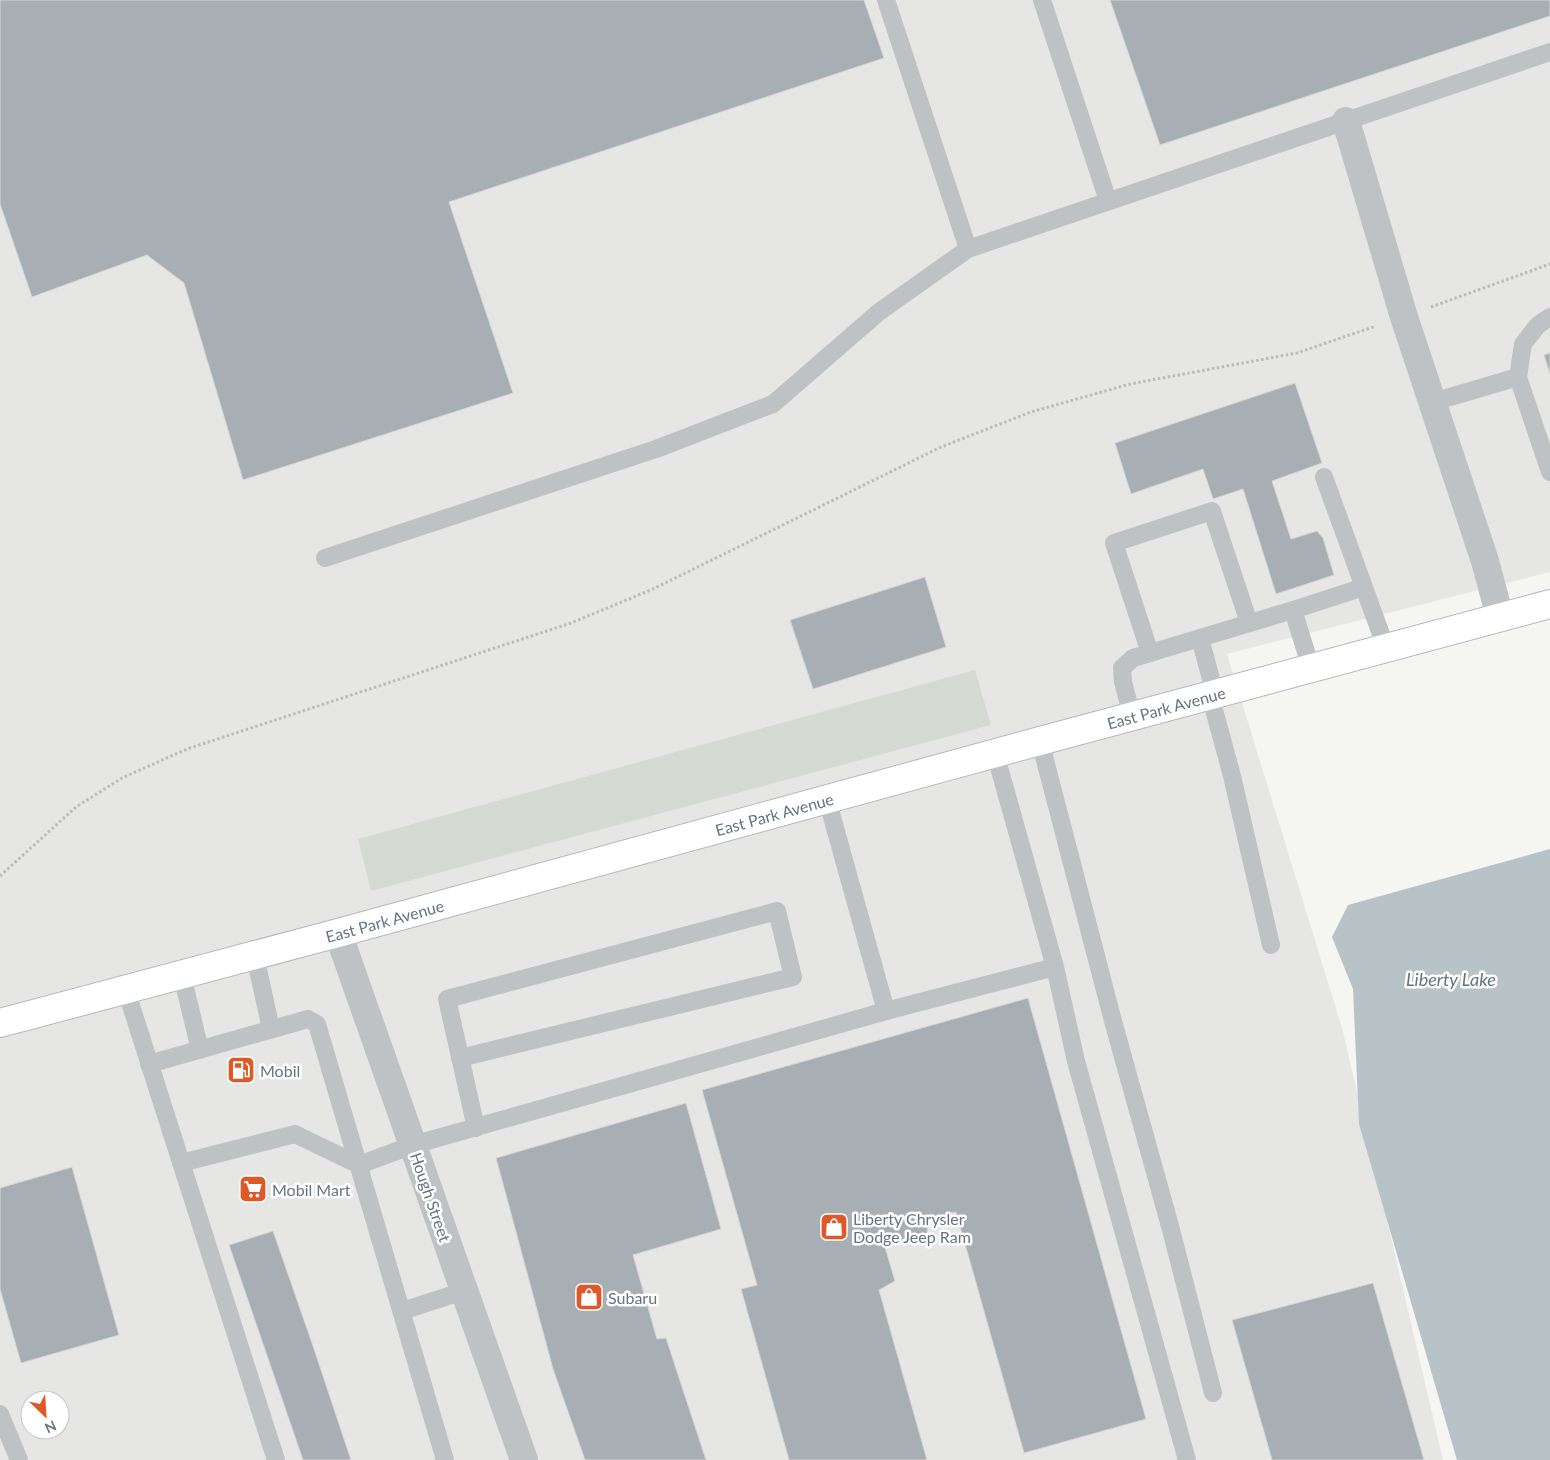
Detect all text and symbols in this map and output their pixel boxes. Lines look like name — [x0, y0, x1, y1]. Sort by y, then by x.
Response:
street label: East Park Avenue — [1105, 682, 1227, 732]
street label: East Park Avenue — [713, 788, 835, 839]
street label: East Park Avenue — [323, 895, 446, 945]
water label: Liberty Lake — [1406, 968, 1496, 990]
fuel station icon: Mobil — [226, 1055, 256, 1085]
place label: Mobil — [260, 1061, 300, 1080]
street label: Hough Street — [407, 1150, 455, 1245]
supermarket icon: Mobil Mart — [238, 1174, 268, 1204]
place label: Mobil Mart — [272, 1180, 351, 1199]
place label: Liberty Chrysler Dodge Jeep Ram — [853, 1209, 971, 1246]
shop icon: Liberty Chrysler Dodge Jeep Ram — [819, 1212, 849, 1242]
shop icon: Subaru — [574, 1282, 604, 1312]
place label: Subaru — [608, 1288, 657, 1307]
north arrow — [20, 1390, 70, 1440]
text: N — [42, 1417, 59, 1437]

